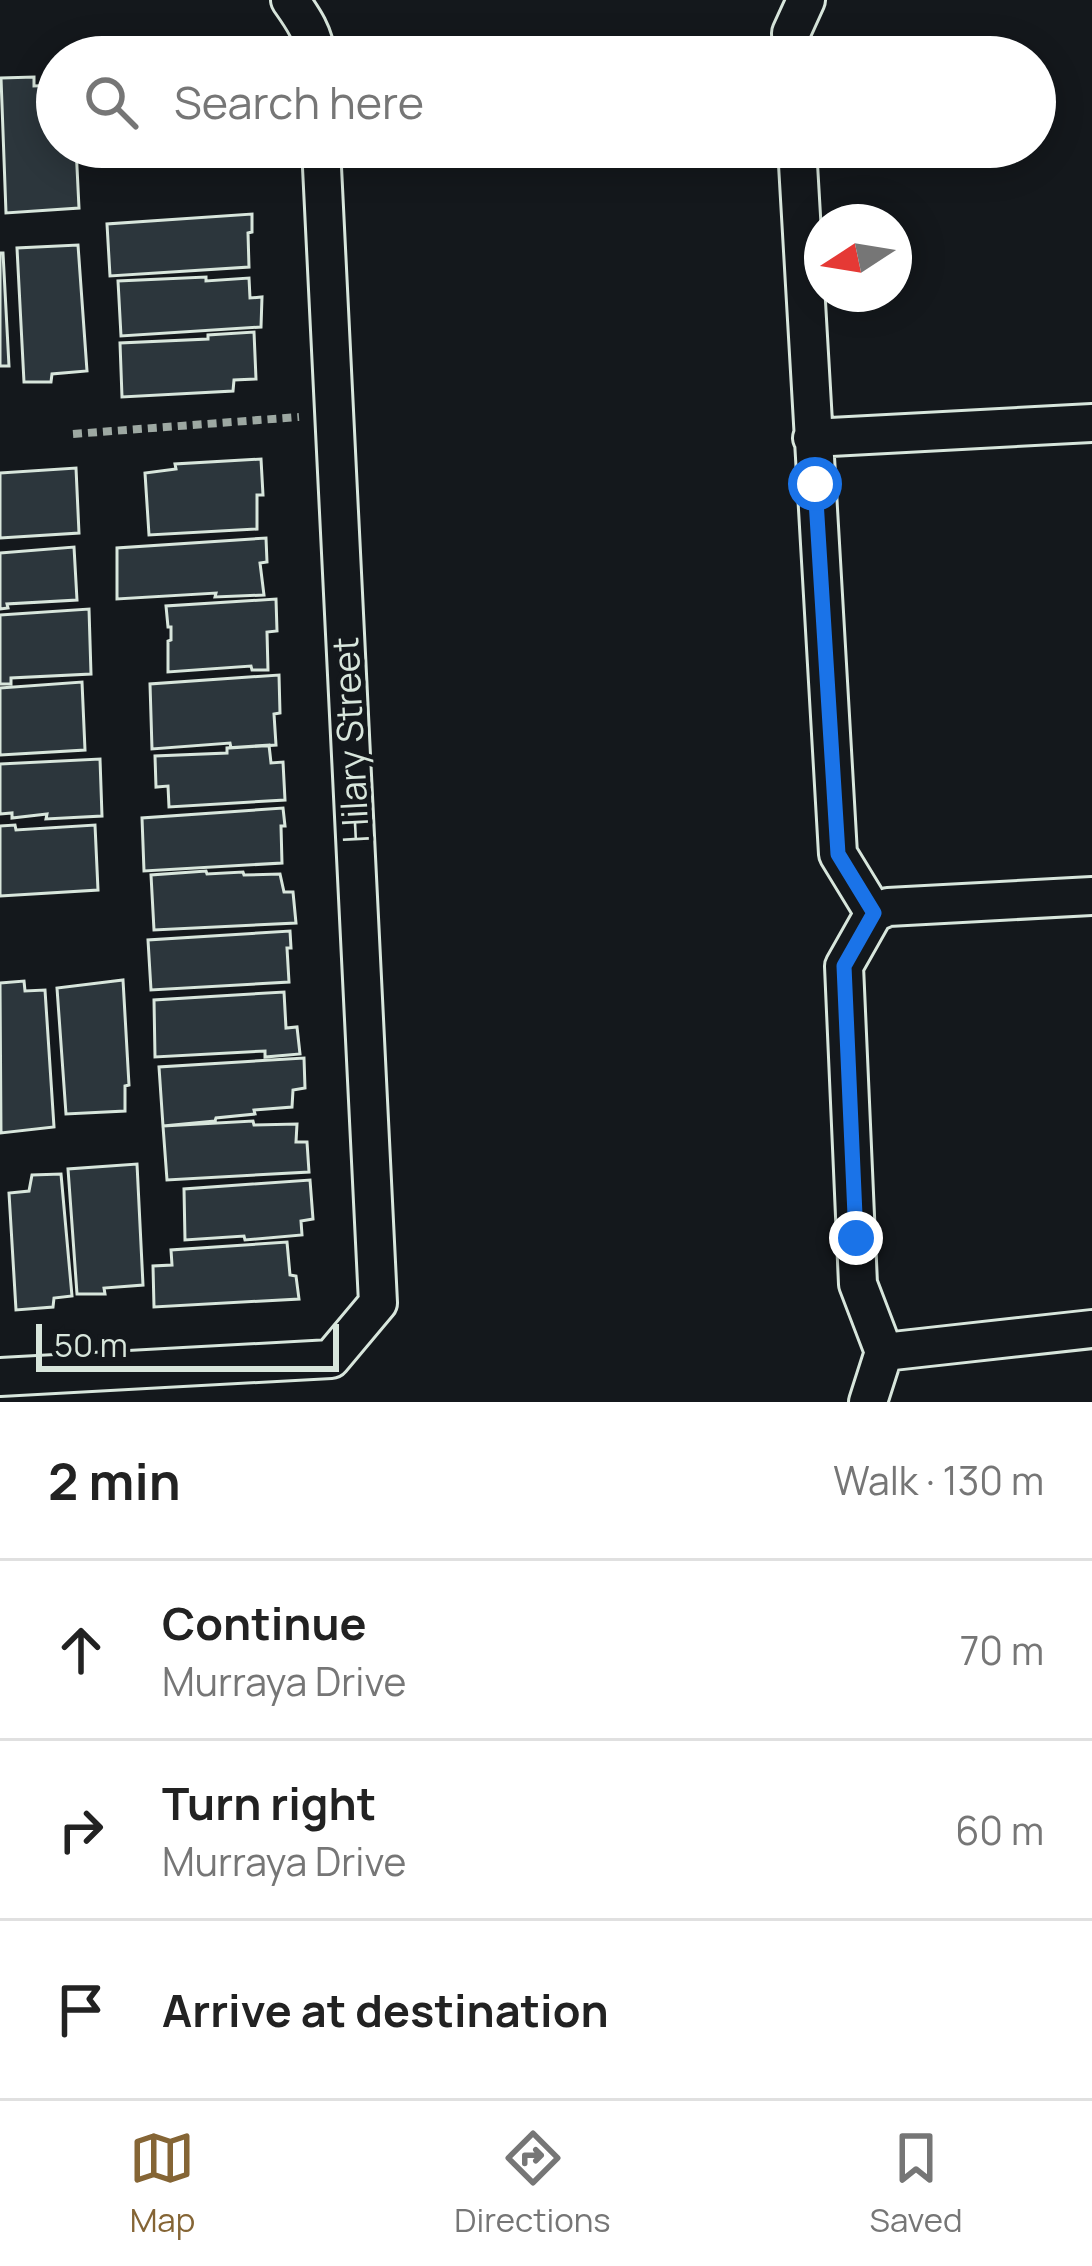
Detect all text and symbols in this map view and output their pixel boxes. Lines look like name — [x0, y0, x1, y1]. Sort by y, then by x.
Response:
search box — [36, 36, 1056, 168]
icon: search — [78, 69, 144, 135]
text: Search here — [174, 71, 424, 133]
north arrow — [804, 204, 912, 312]
route start — [788, 457, 842, 511]
street label: Hilary Street — [320, 636, 380, 844]
route end — [829, 1211, 883, 1265]
scale bar — [36, 1318, 339, 1371]
text: 50 m — [54, 1322, 128, 1367]
text: 2 min — [48, 1446, 181, 1515]
text: Walk · 130 m — [833, 1453, 1044, 1507]
text: Continue — [162, 1592, 367, 1654]
icon: ahead — [48, 1617, 114, 1683]
text: 70 m — [960, 1623, 1044, 1677]
text: Murraya Drive — [162, 1654, 406, 1708]
text: Turn right — [162, 1772, 376, 1834]
icon: right — [48, 1797, 114, 1863]
text: 60 m — [955, 1803, 1044, 1857]
text: Murraya Drive — [162, 1834, 406, 1888]
icon: arrive — [48, 1977, 114, 2043]
text: Arrive at destination — [162, 1979, 609, 2041]
tab: Map — [129, 2125, 195, 2242]
tab: Directions — [454, 2125, 611, 2242]
tab: Saved — [870, 2125, 963, 2242]

